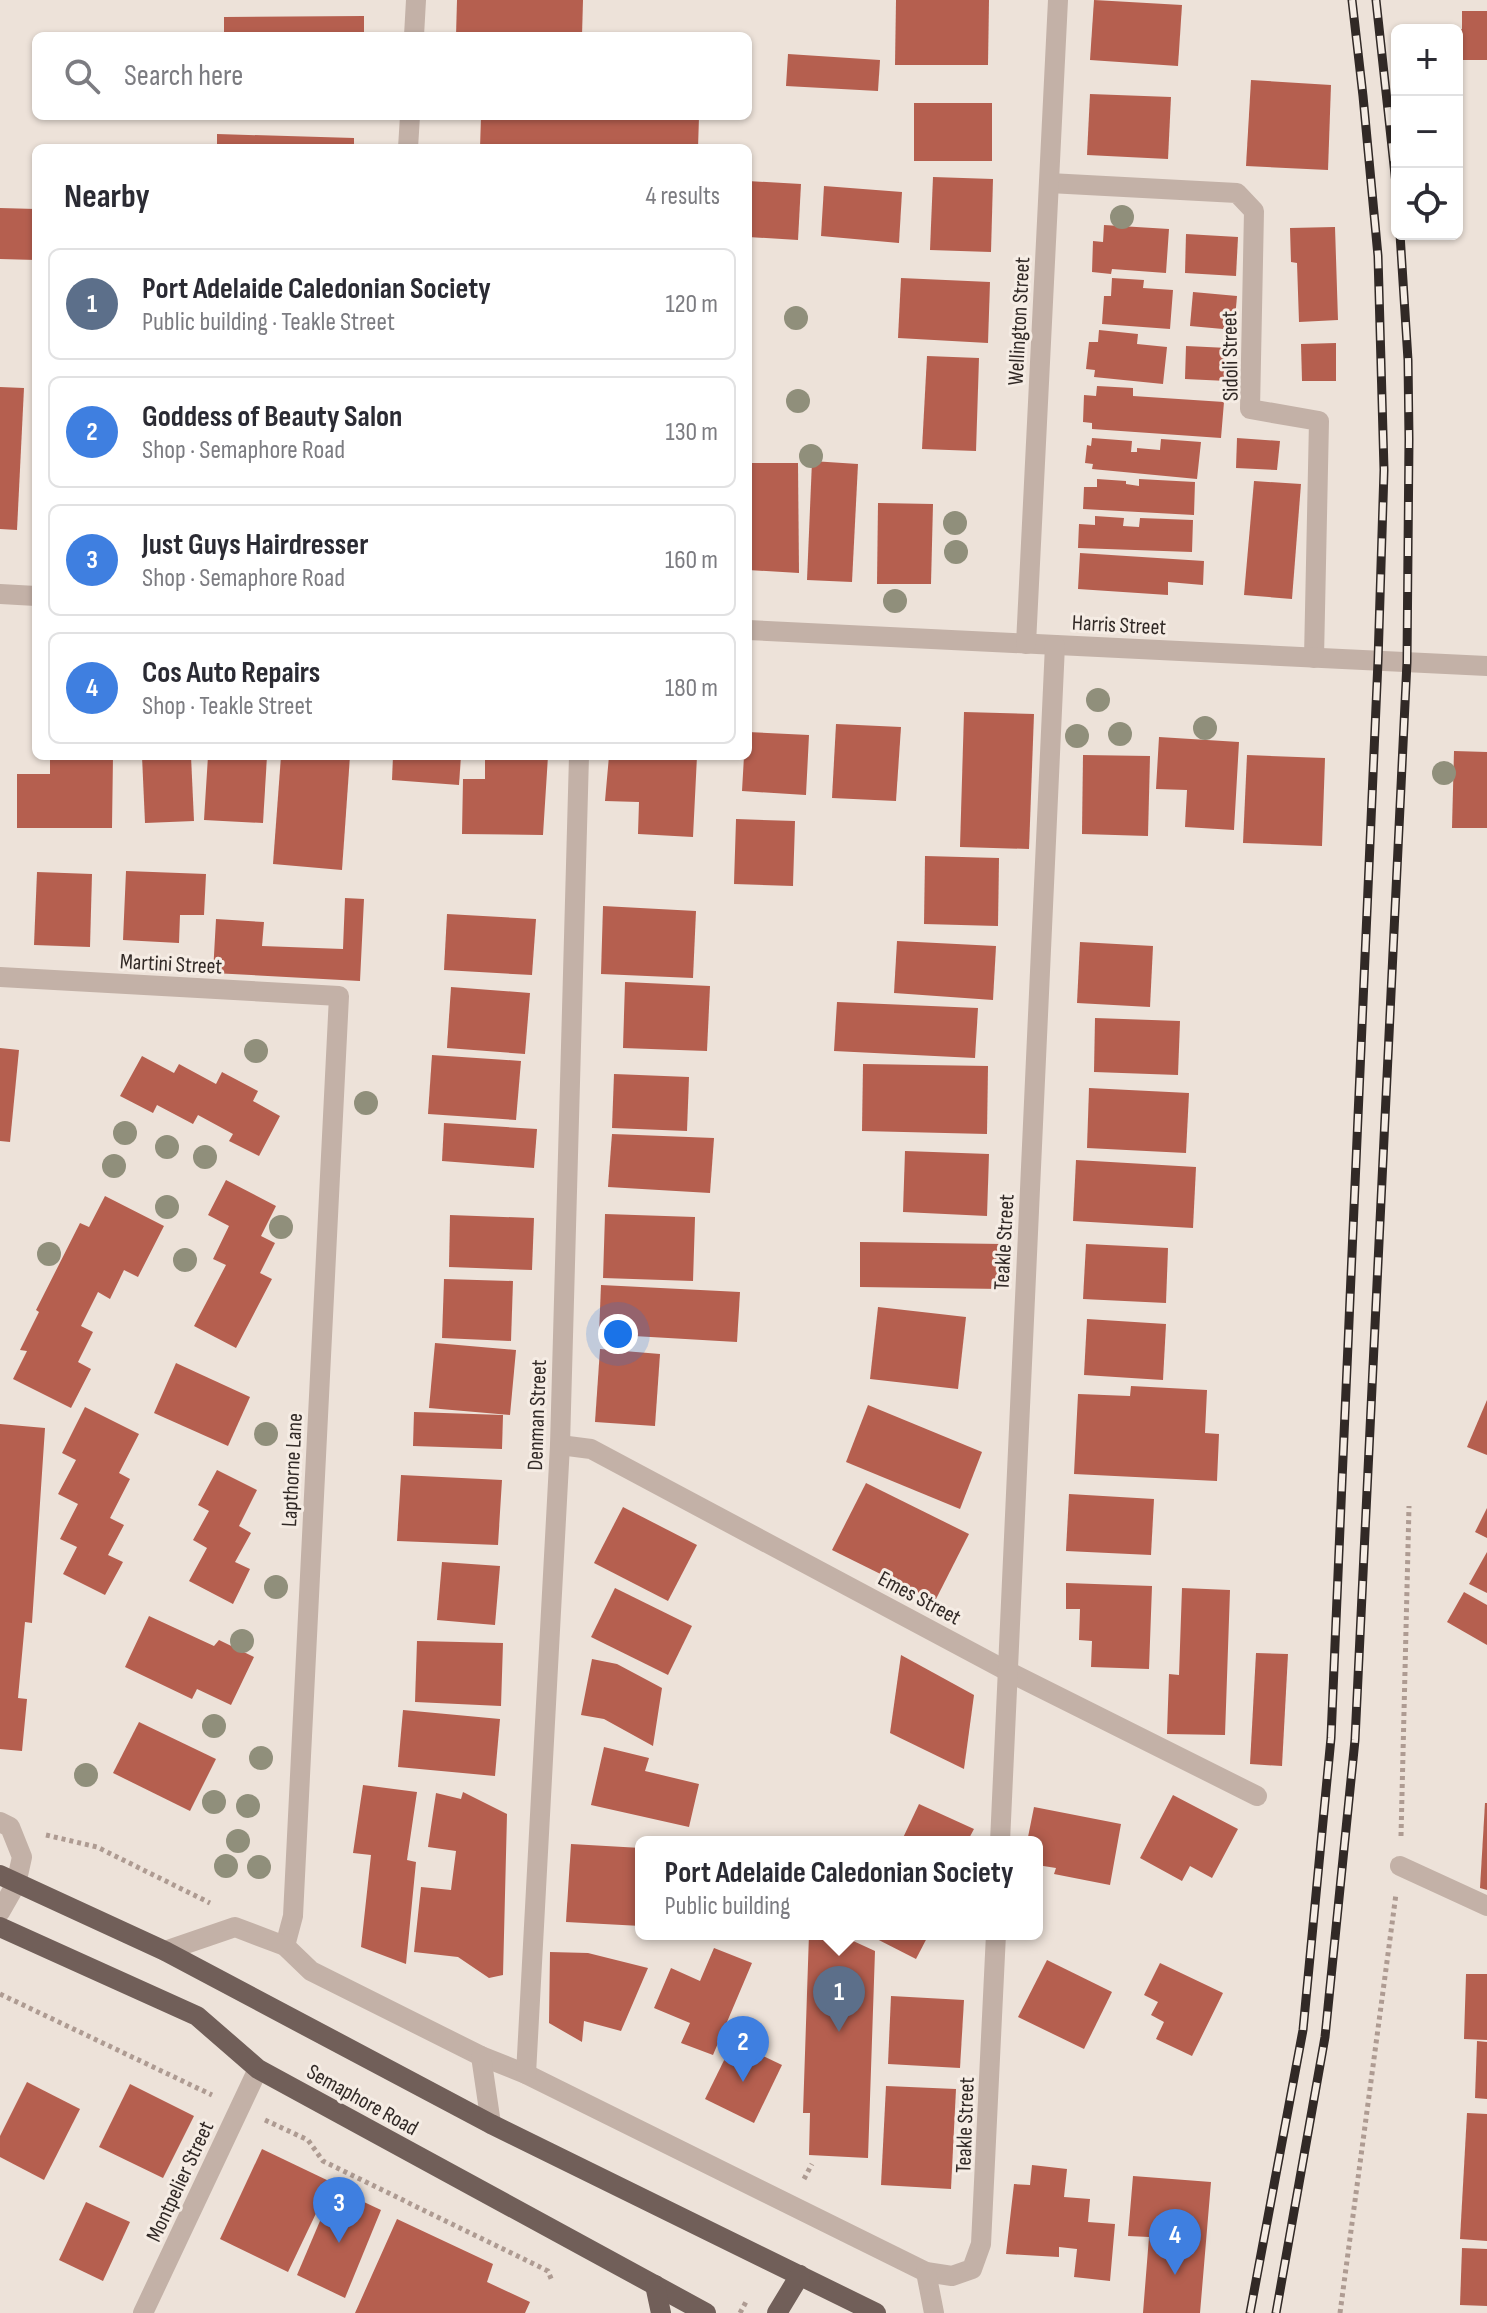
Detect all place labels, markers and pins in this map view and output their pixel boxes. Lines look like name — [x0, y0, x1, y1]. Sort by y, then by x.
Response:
pin: 1 — [813, 1966, 865, 2032]
pin: 2 — [717, 2016, 769, 2082]
pin: 3 — [313, 2177, 365, 2243]
pin: 4 — [1149, 2209, 1201, 2275]

